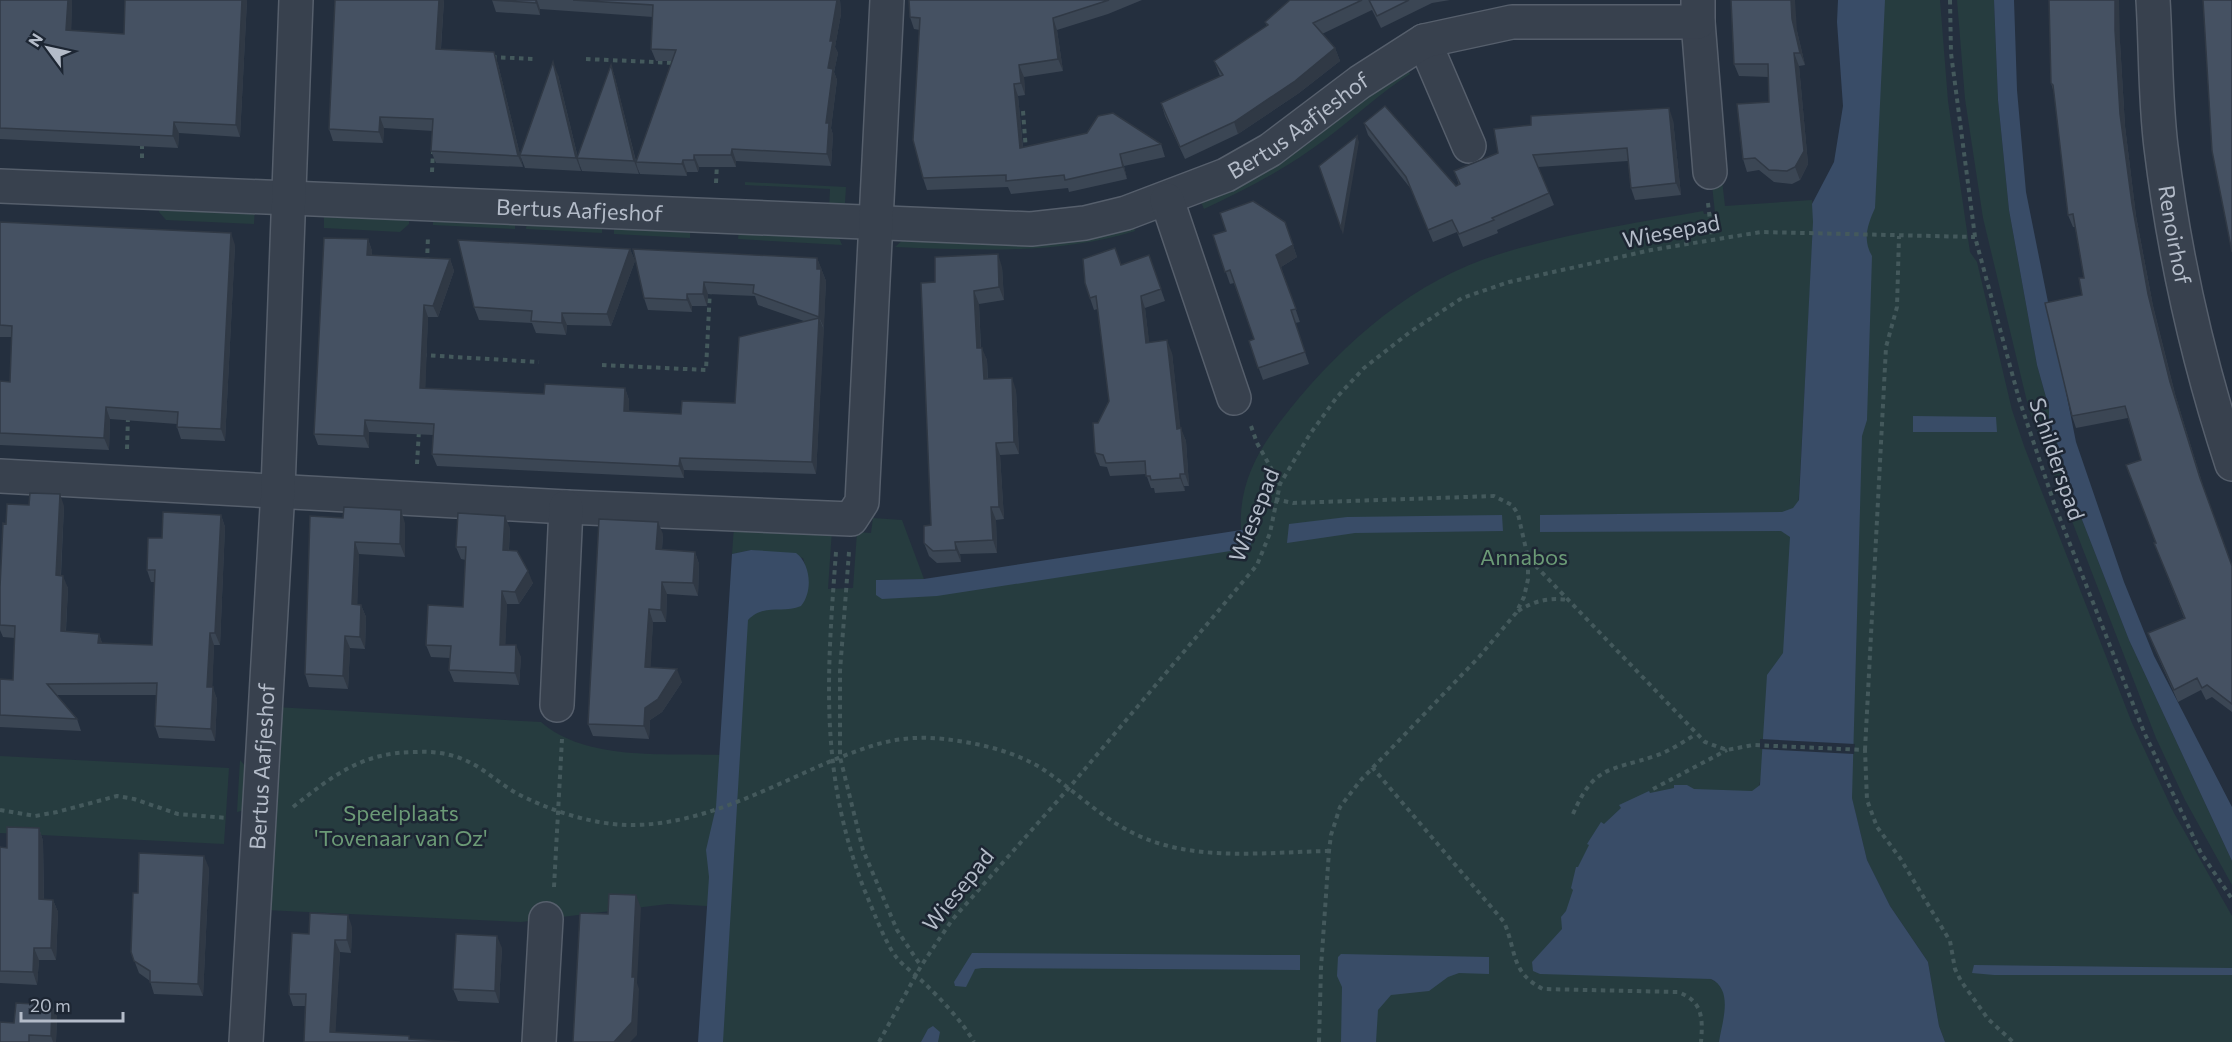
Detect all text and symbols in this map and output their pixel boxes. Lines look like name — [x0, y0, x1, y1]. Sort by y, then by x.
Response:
north arrow — [18, 18, 78, 78]
text: N — [24, 29, 46, 50]
street label: Bertus Aafjeshof — [1223, 66, 1374, 184]
street label: Renoirhof — [2153, 183, 2197, 287]
street label: Bertus Aafjeshof — [496, 193, 664, 227]
street label: Wiesepad — [1620, 208, 1722, 253]
street label: Schilderspad — [2024, 394, 2091, 524]
street label: Wiesepad — [1223, 464, 1285, 566]
park label: Annabos — [1480, 543, 1568, 570]
street label: Bertus Aafjeshof — [243, 682, 280, 851]
park label: Speelplaats 'Tovenaar van Oz' — [314, 799, 488, 851]
street label: Wiesepad — [916, 843, 999, 936]
scale bar — [21, 985, 123, 1023]
text: 20 m — [30, 994, 71, 1016]

